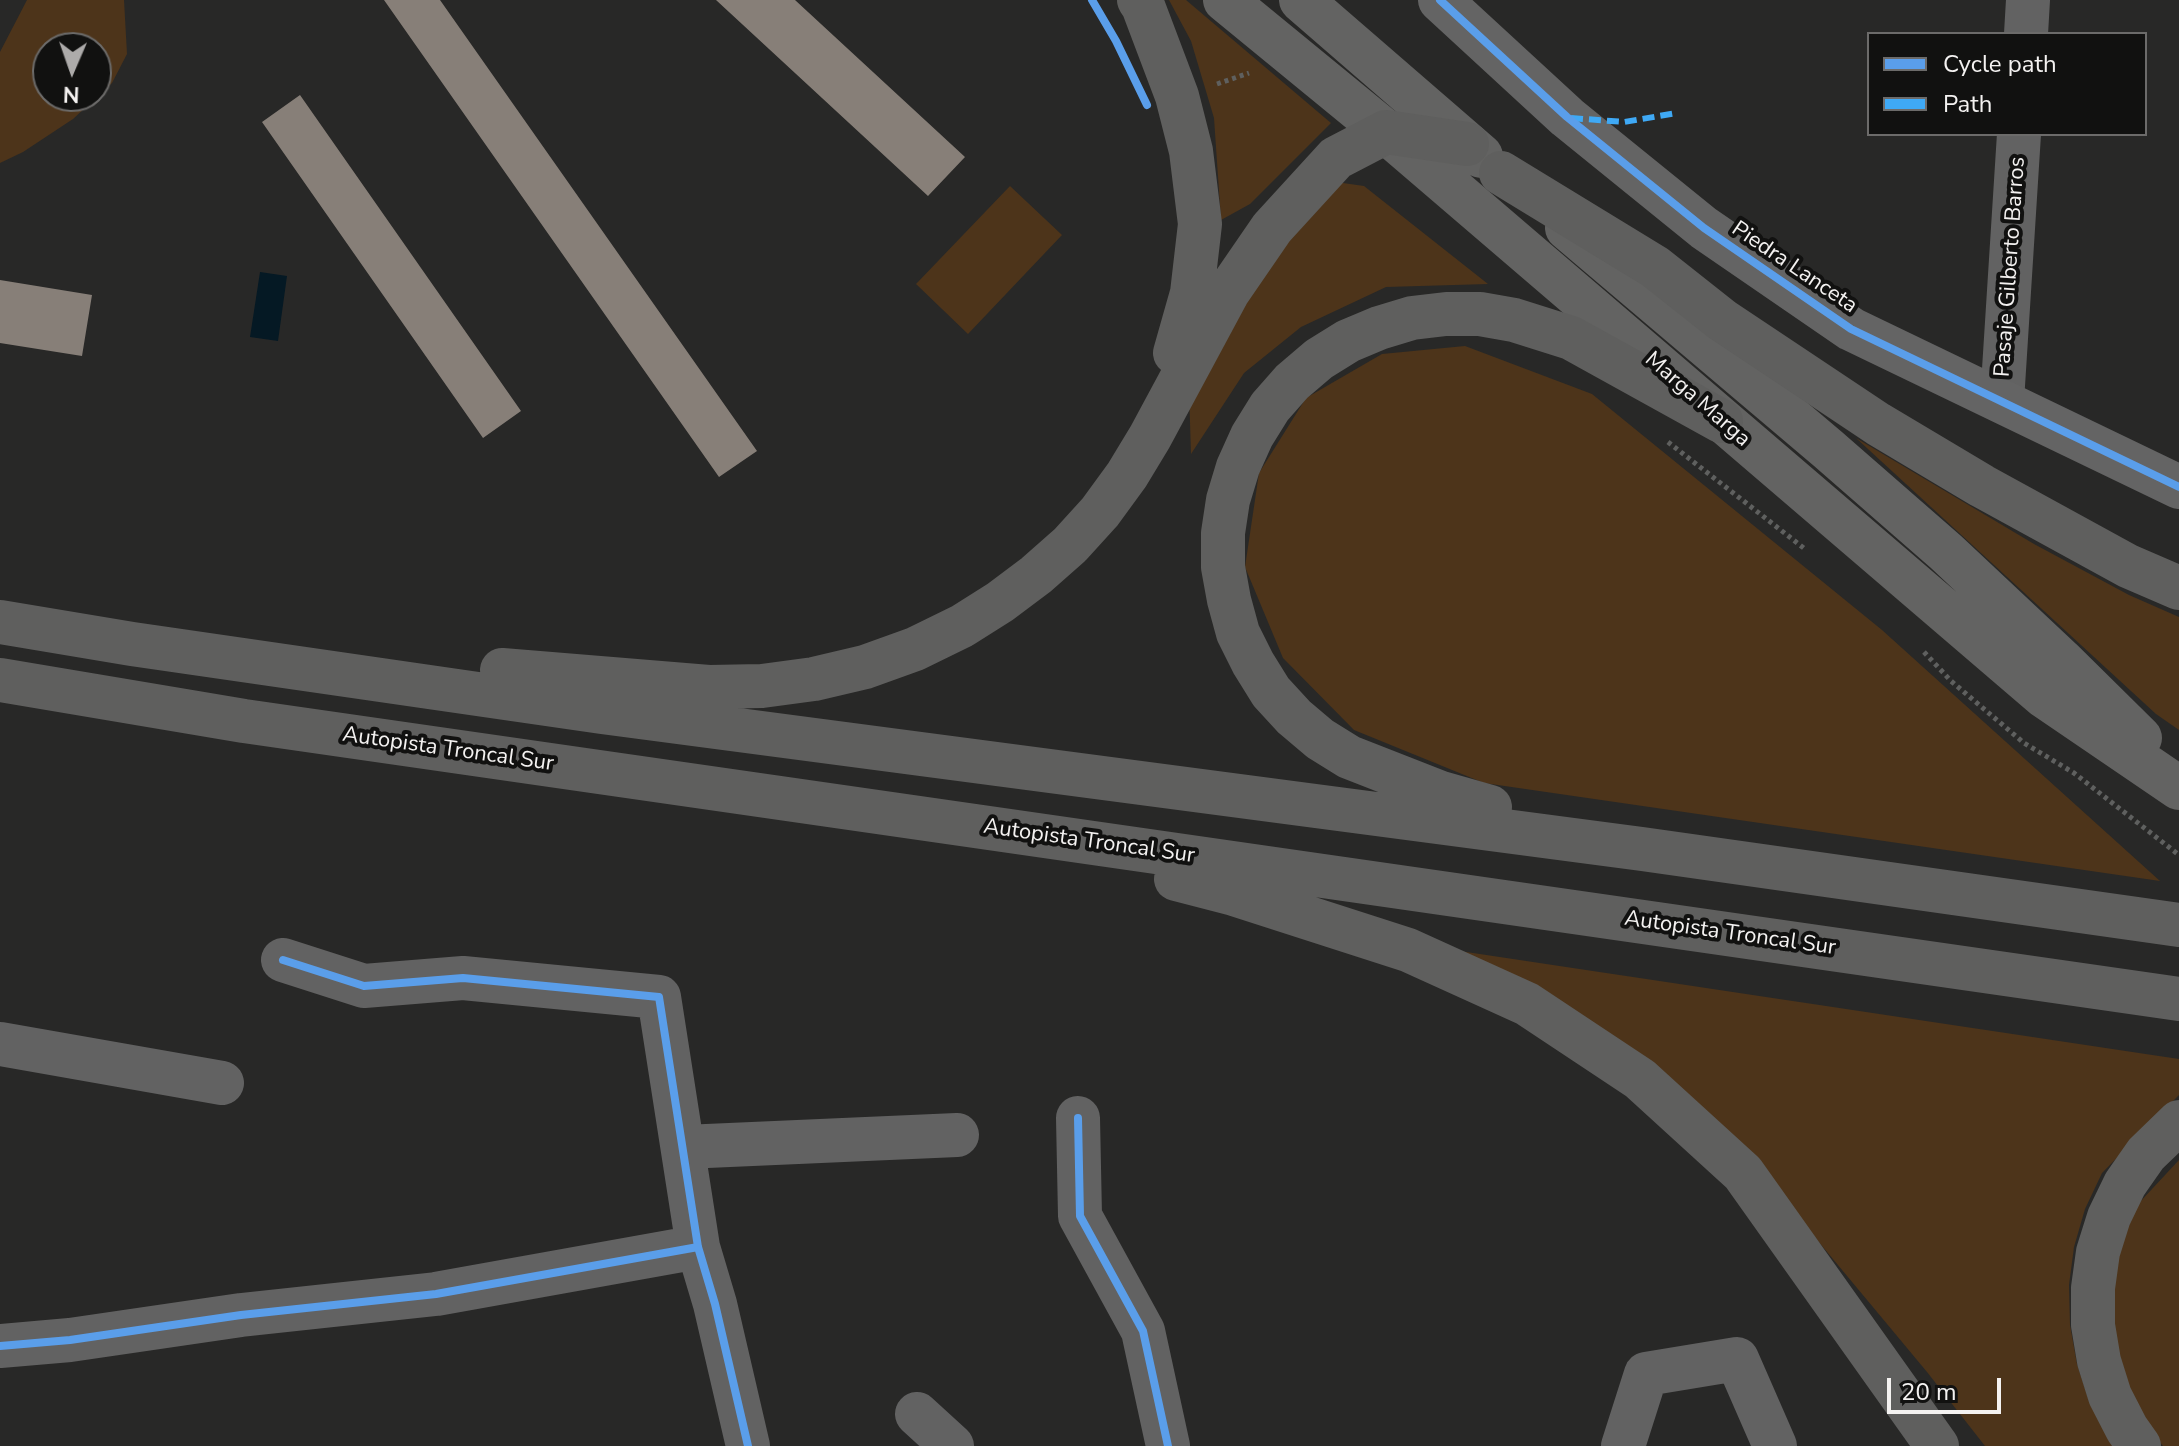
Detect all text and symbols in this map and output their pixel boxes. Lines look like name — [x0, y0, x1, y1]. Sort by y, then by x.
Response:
north arrow — [32, 32, 112, 112]
legend — [1867, 32, 2147, 136]
text: Cycle path — [1943, 48, 2057, 80]
text: N — [62, 79, 80, 109]
text: Path — [1943, 88, 1992, 120]
street label: Pasaje Gilberto Barros — [1990, 156, 2032, 378]
street label: Piedra Lanceta — [1726, 216, 1862, 320]
street label: Marga Marga — [1639, 347, 1755, 453]
street label: Autopista Troncal Sur — [341, 722, 555, 778]
street label: Autopista Troncal Sur — [982, 814, 1196, 870]
street label: Autopista Troncal Sur — [1623, 906, 1837, 962]
scale bar — [1891, 1362, 2005, 1412]
text: 20 m — [1901, 1376, 1957, 1408]

